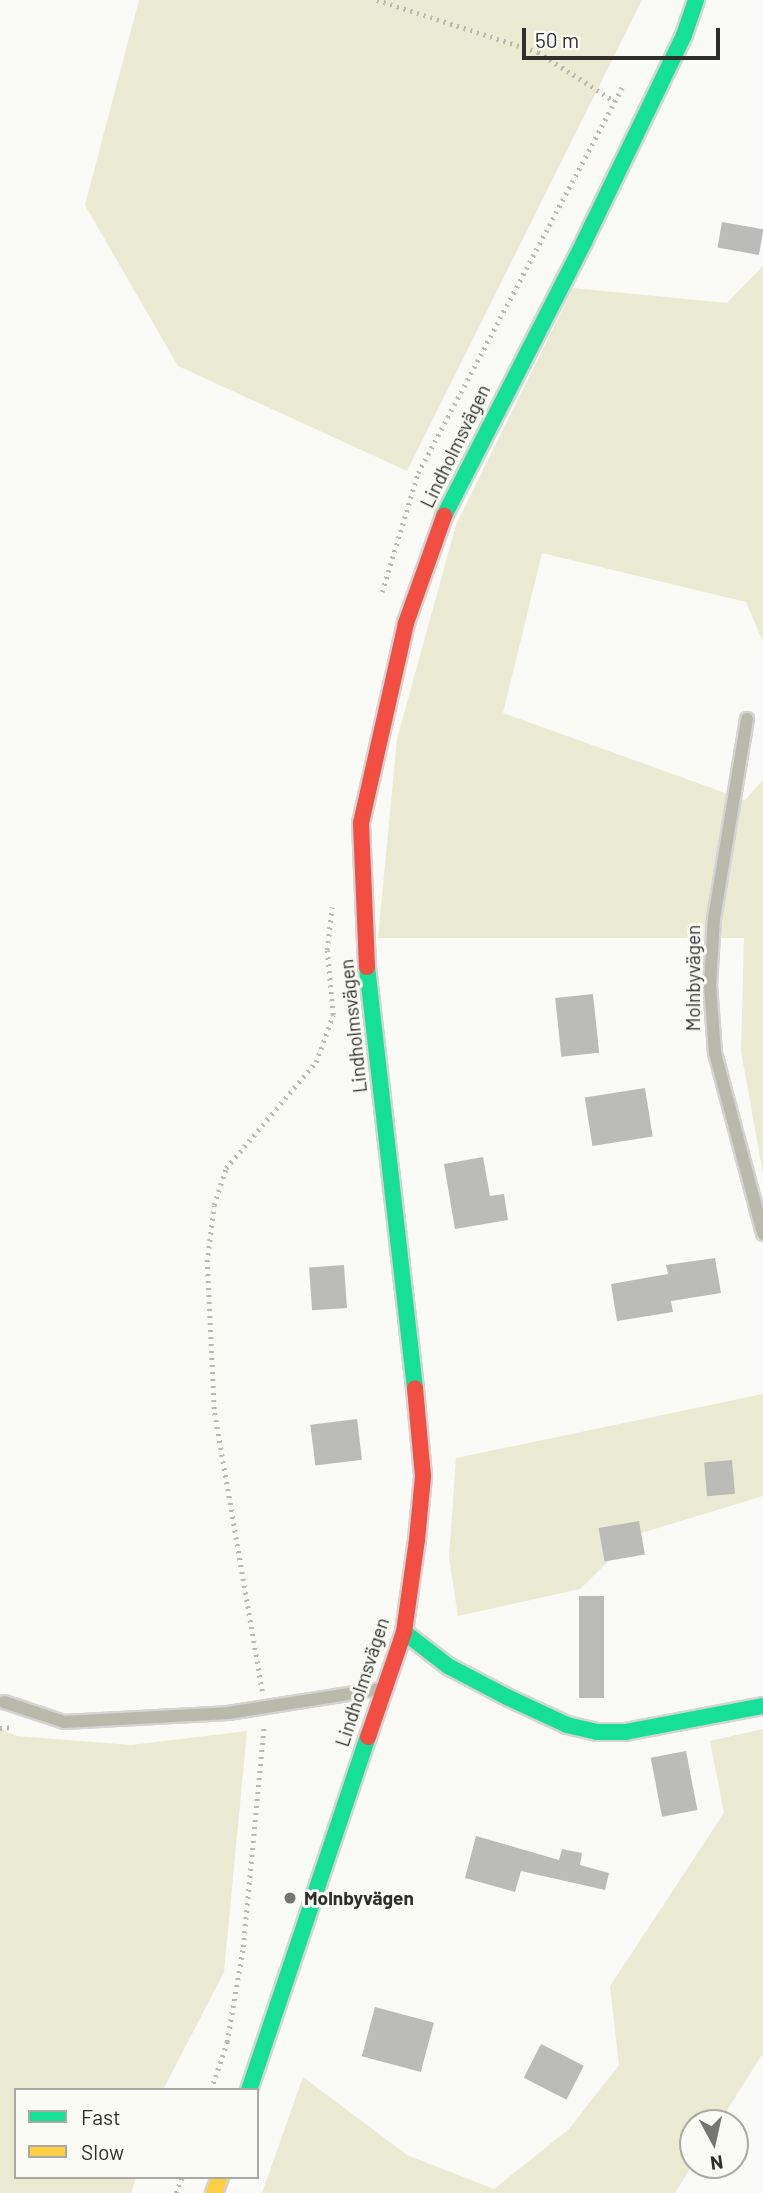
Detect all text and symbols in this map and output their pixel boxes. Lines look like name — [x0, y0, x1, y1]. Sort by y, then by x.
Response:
scale bar — [525, 14, 723, 58]
text: 50 m — [535, 27, 579, 52]
street label: Lindholmsvägen — [415, 381, 495, 511]
street label: Molnbyvägen — [682, 925, 704, 1031]
street label: Lindholmsvägen — [335, 958, 371, 1094]
street label: Lindholmsvägen — [330, 1615, 394, 1749]
place label: Molnbyvägen — [304, 1887, 414, 1909]
marker: Molnbyvägen — [282, 1890, 298, 1906]
legend — [14, 2088, 259, 2179]
text: Fast — [81, 2104, 121, 2129]
north arrow — [679, 2109, 749, 2179]
text: Slow — [81, 2139, 124, 2164]
text: N — [709, 2151, 725, 2176]

